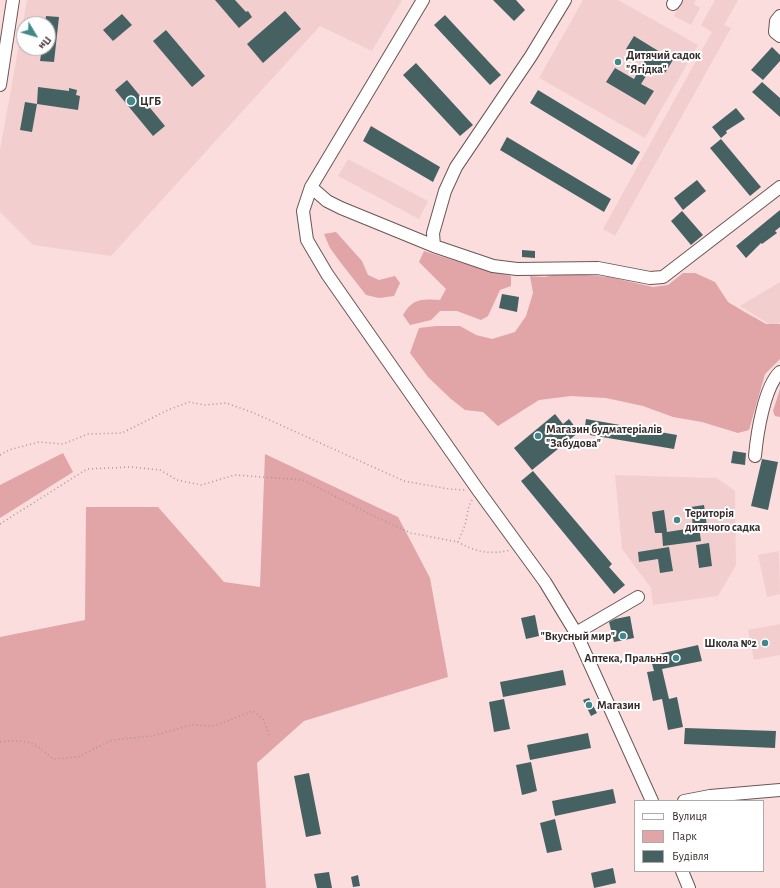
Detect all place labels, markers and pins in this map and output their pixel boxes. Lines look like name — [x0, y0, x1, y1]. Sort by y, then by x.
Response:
place label: Дитячий садок "Ягідка" — [626, 48, 701, 76]
marker: Дитячий садок "Ягідка" — [613, 57, 623, 67]
place label: ЦГБ — [140, 94, 161, 108]
marker: ЦГБ — [125, 95, 137, 107]
place label: Магазин будматеріалів "Забудова" — [546, 422, 662, 450]
marker: Магазин будматеріалів "Забудова" — [533, 431, 543, 441]
place label: Територія дитячого садка — [685, 506, 760, 534]
marker: Територія дитячого садка — [672, 515, 682, 525]
place label: "Вкусный мир" — [540, 629, 615, 643]
marker: "Вкусный мир" — [618, 631, 628, 641]
place label: Школа №2 — [704, 636, 757, 650]
marker: Школа №2 — [760, 638, 770, 648]
place label: Аптека, Пральня — [584, 651, 668, 665]
marker: Аптека, Пральня — [671, 653, 681, 663]
place label: Магазин — [597, 698, 640, 712]
marker: Магазин — [584, 700, 594, 710]

